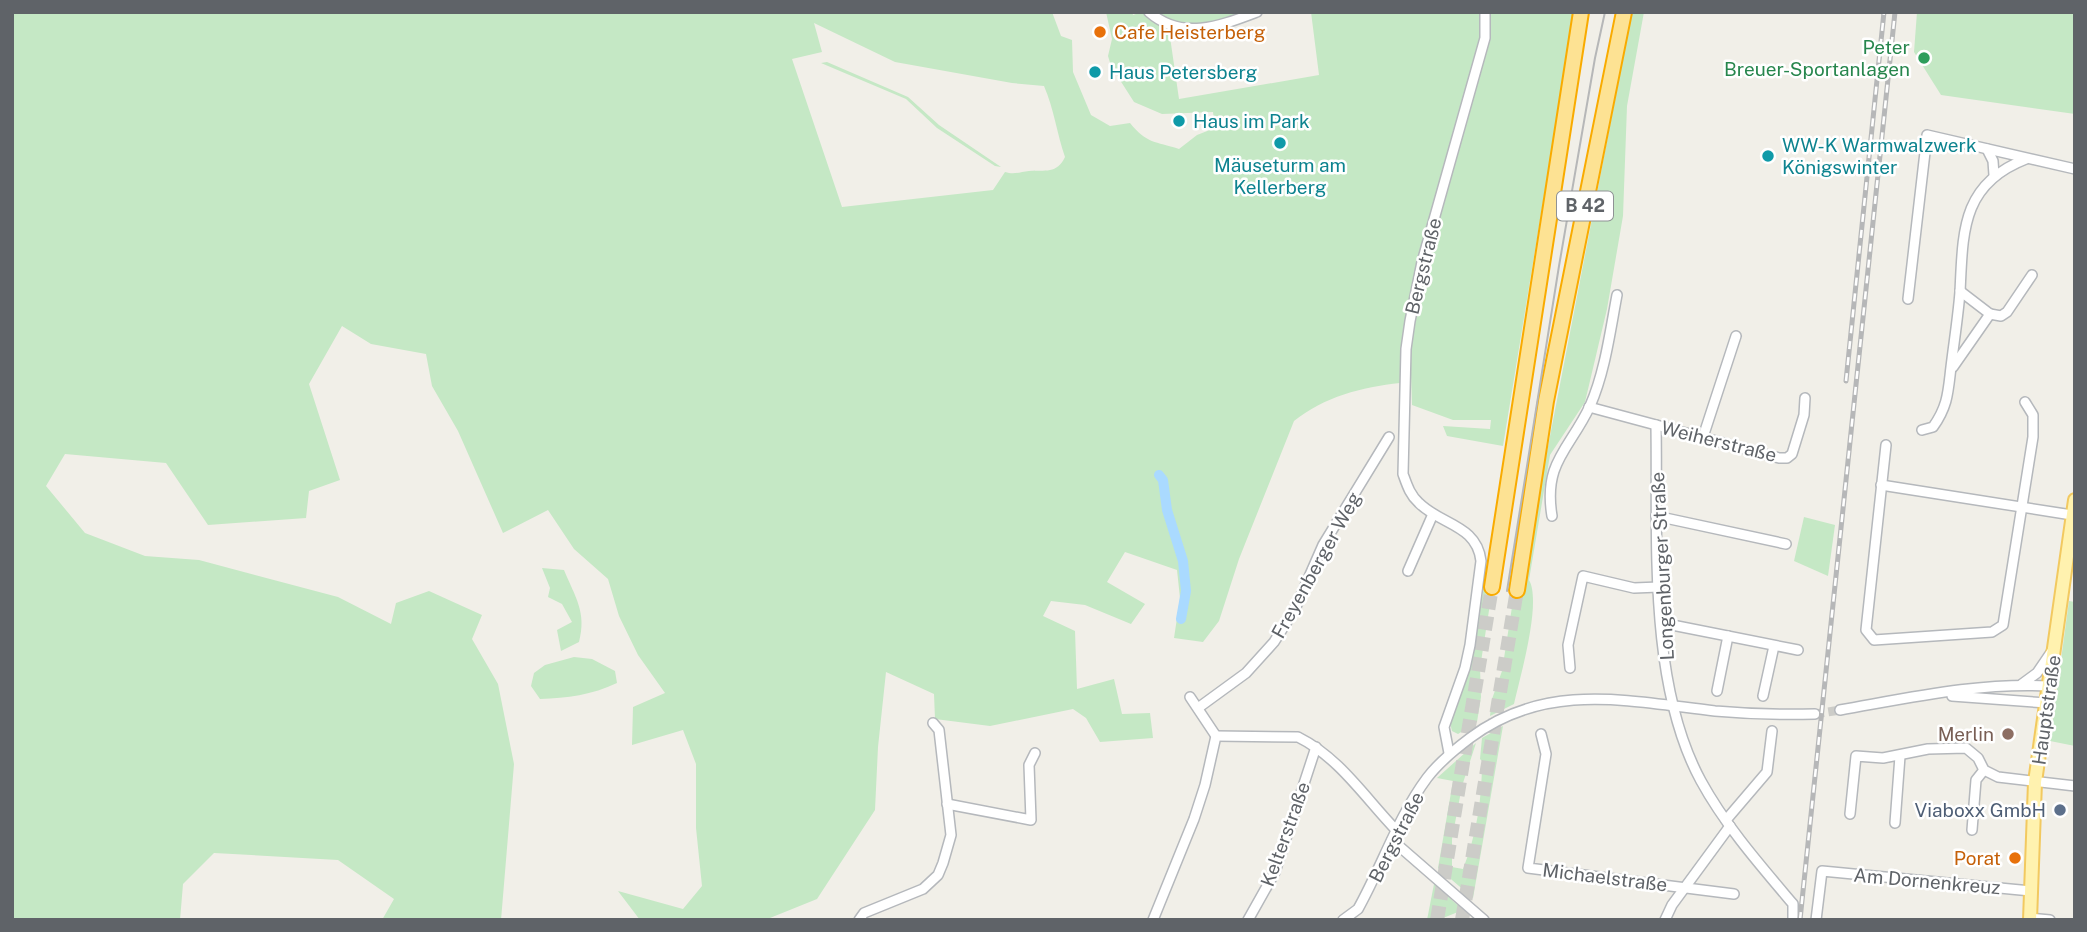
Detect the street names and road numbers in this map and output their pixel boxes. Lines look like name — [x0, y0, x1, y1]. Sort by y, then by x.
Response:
road number: B 42 — [1557, 191, 1613, 220]
street label: Bergstraße — [1400, 216, 1446, 316]
street label: Weiherstraße — [1659, 416, 1779, 466]
street label: Longenburger Straße — [1646, 471, 1678, 661]
street label: Freyenberger Weg — [1267, 488, 1365, 642]
street label: Hauptstraße — [2027, 654, 2065, 766]
street label: Kelterstraße — [1256, 779, 1314, 889]
street label: Bergstraße — [1364, 788, 1428, 886]
street label: Michaelstraße — [1541, 858, 1669, 896]
street label: Am Dornenkreuz — [1853, 864, 2001, 898]

